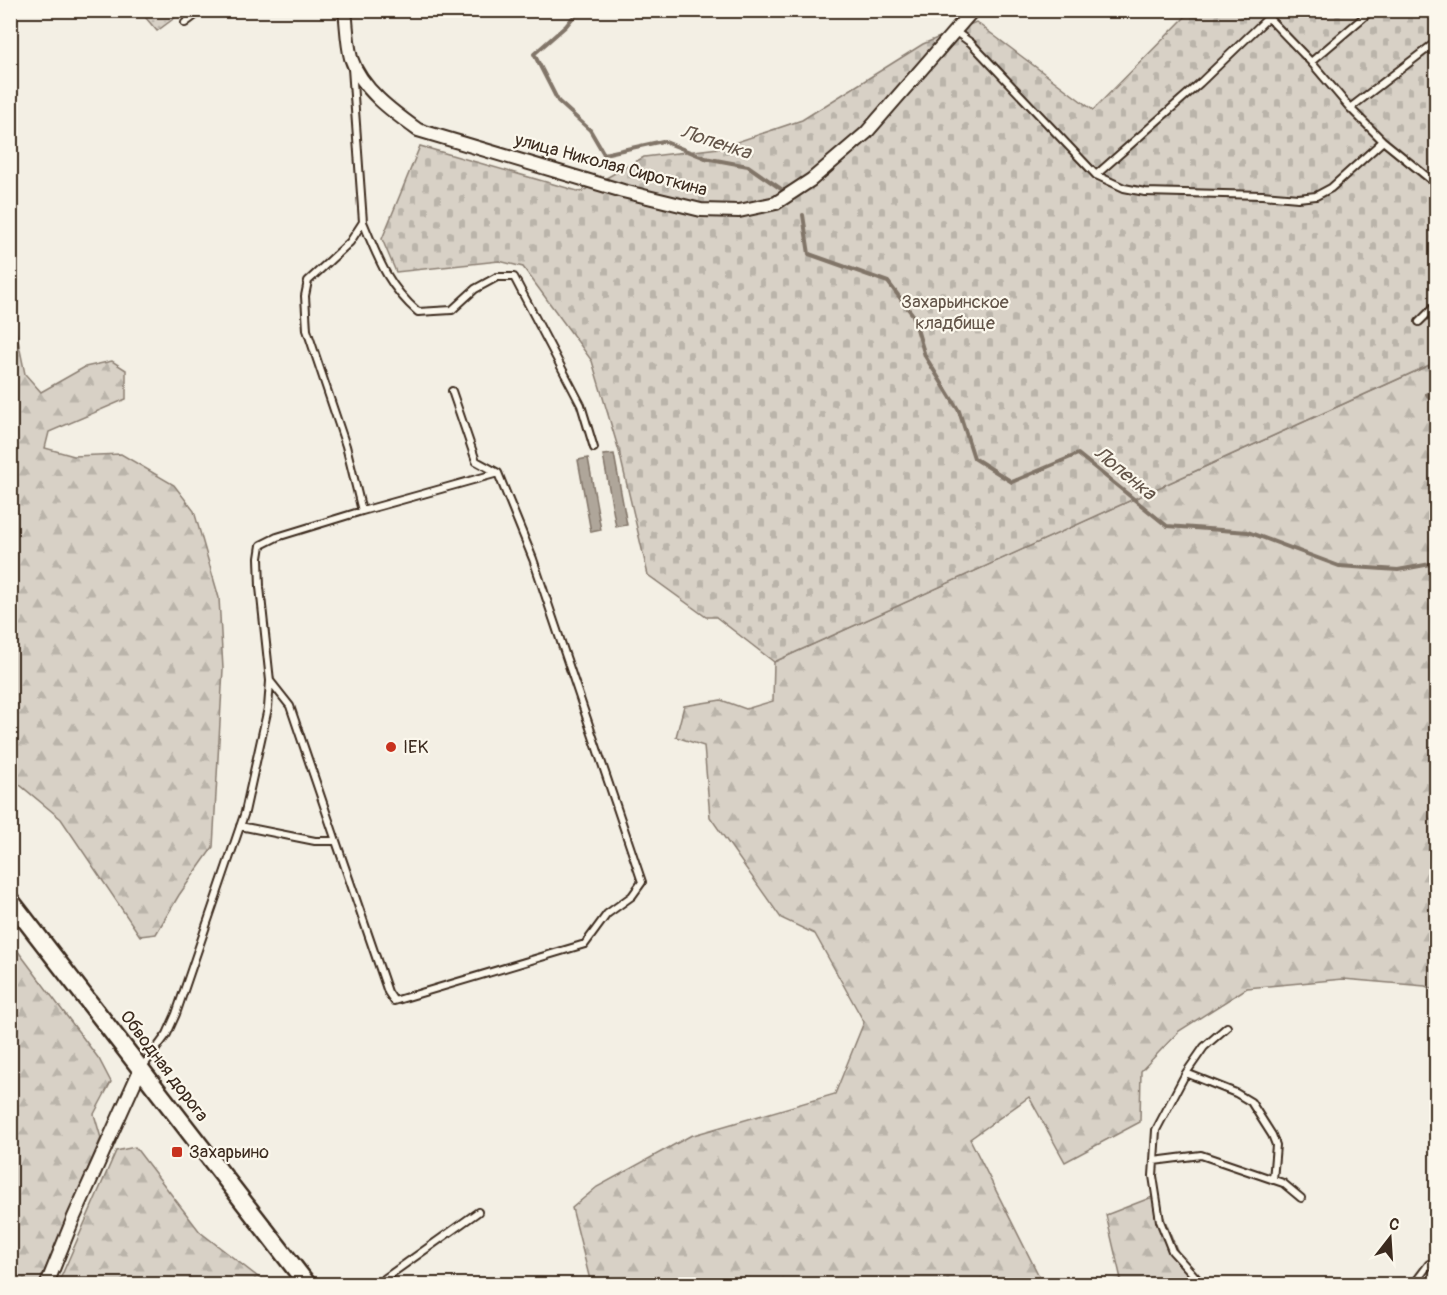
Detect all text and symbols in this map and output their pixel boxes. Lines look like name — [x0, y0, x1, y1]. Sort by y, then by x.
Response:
water label: Лопенка — [678, 119, 756, 166]
street label: улица Николая Сироткина — [511, 128, 710, 202]
park label: Захарьинское кладбище — [901, 291, 1009, 335]
water label: Лопенка — [1089, 441, 1162, 507]
place label: IEK — [403, 736, 428, 759]
marker: IEK — [384, 740, 398, 754]
street label: Обводная дорога — [115, 1006, 213, 1126]
place label: Захарьино — [189, 1141, 269, 1164]
marker: Захарьино — [170, 1145, 184, 1159]
north arrow — [1360, 1208, 1420, 1268]
text: С — [1386, 1214, 1402, 1236]

